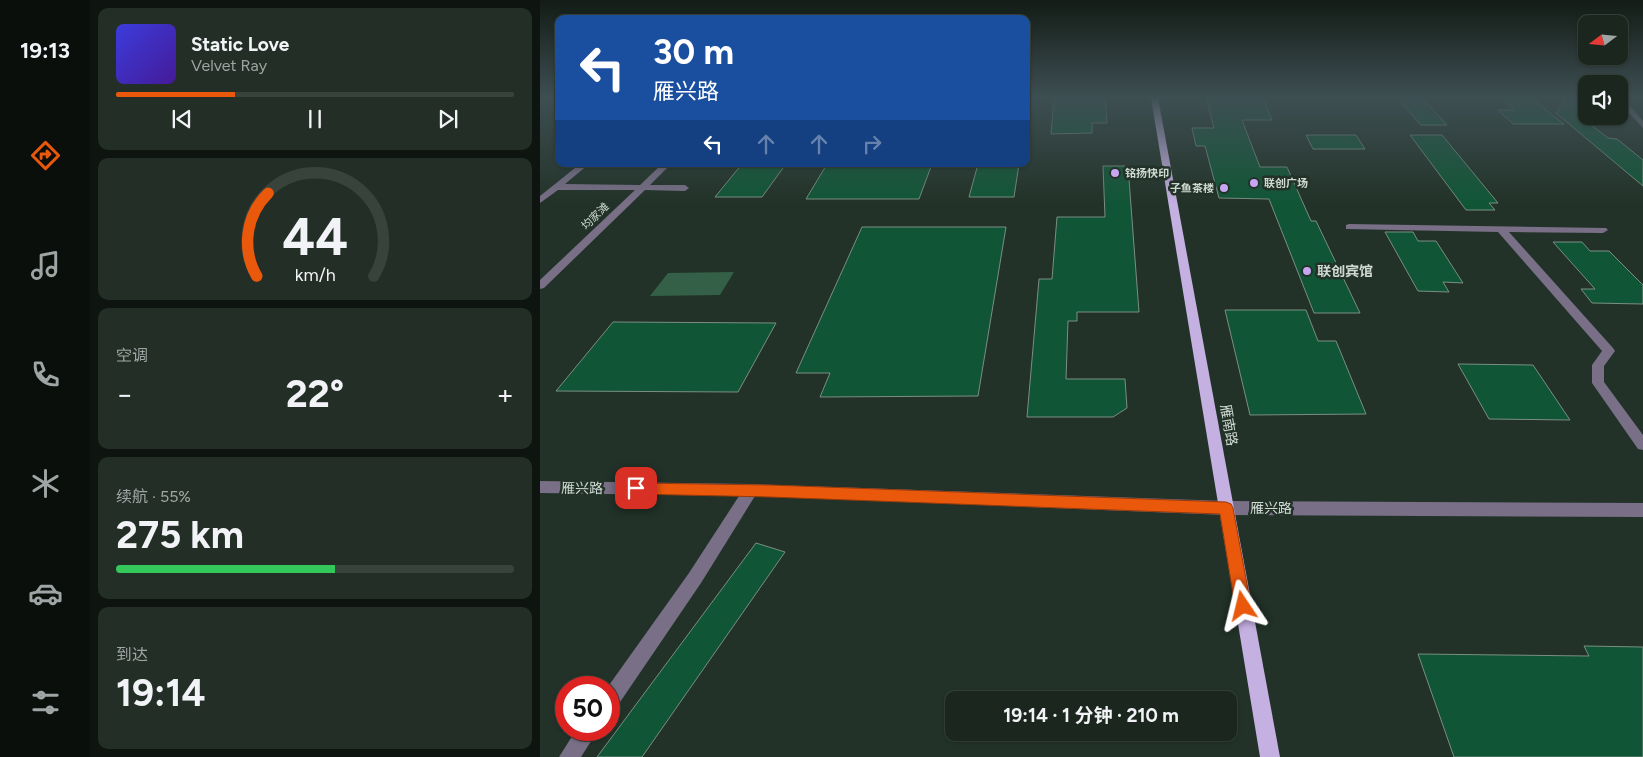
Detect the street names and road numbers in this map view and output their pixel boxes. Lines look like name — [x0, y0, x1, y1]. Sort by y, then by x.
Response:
street label: 均家滩 — [579, 200, 612, 232]
street label: 雁南路 — [1216, 403, 1241, 447]
street label: 雁兴路 — [561, 480, 603, 497]
street label: 雁兴路 — [1250, 500, 1292, 517]

